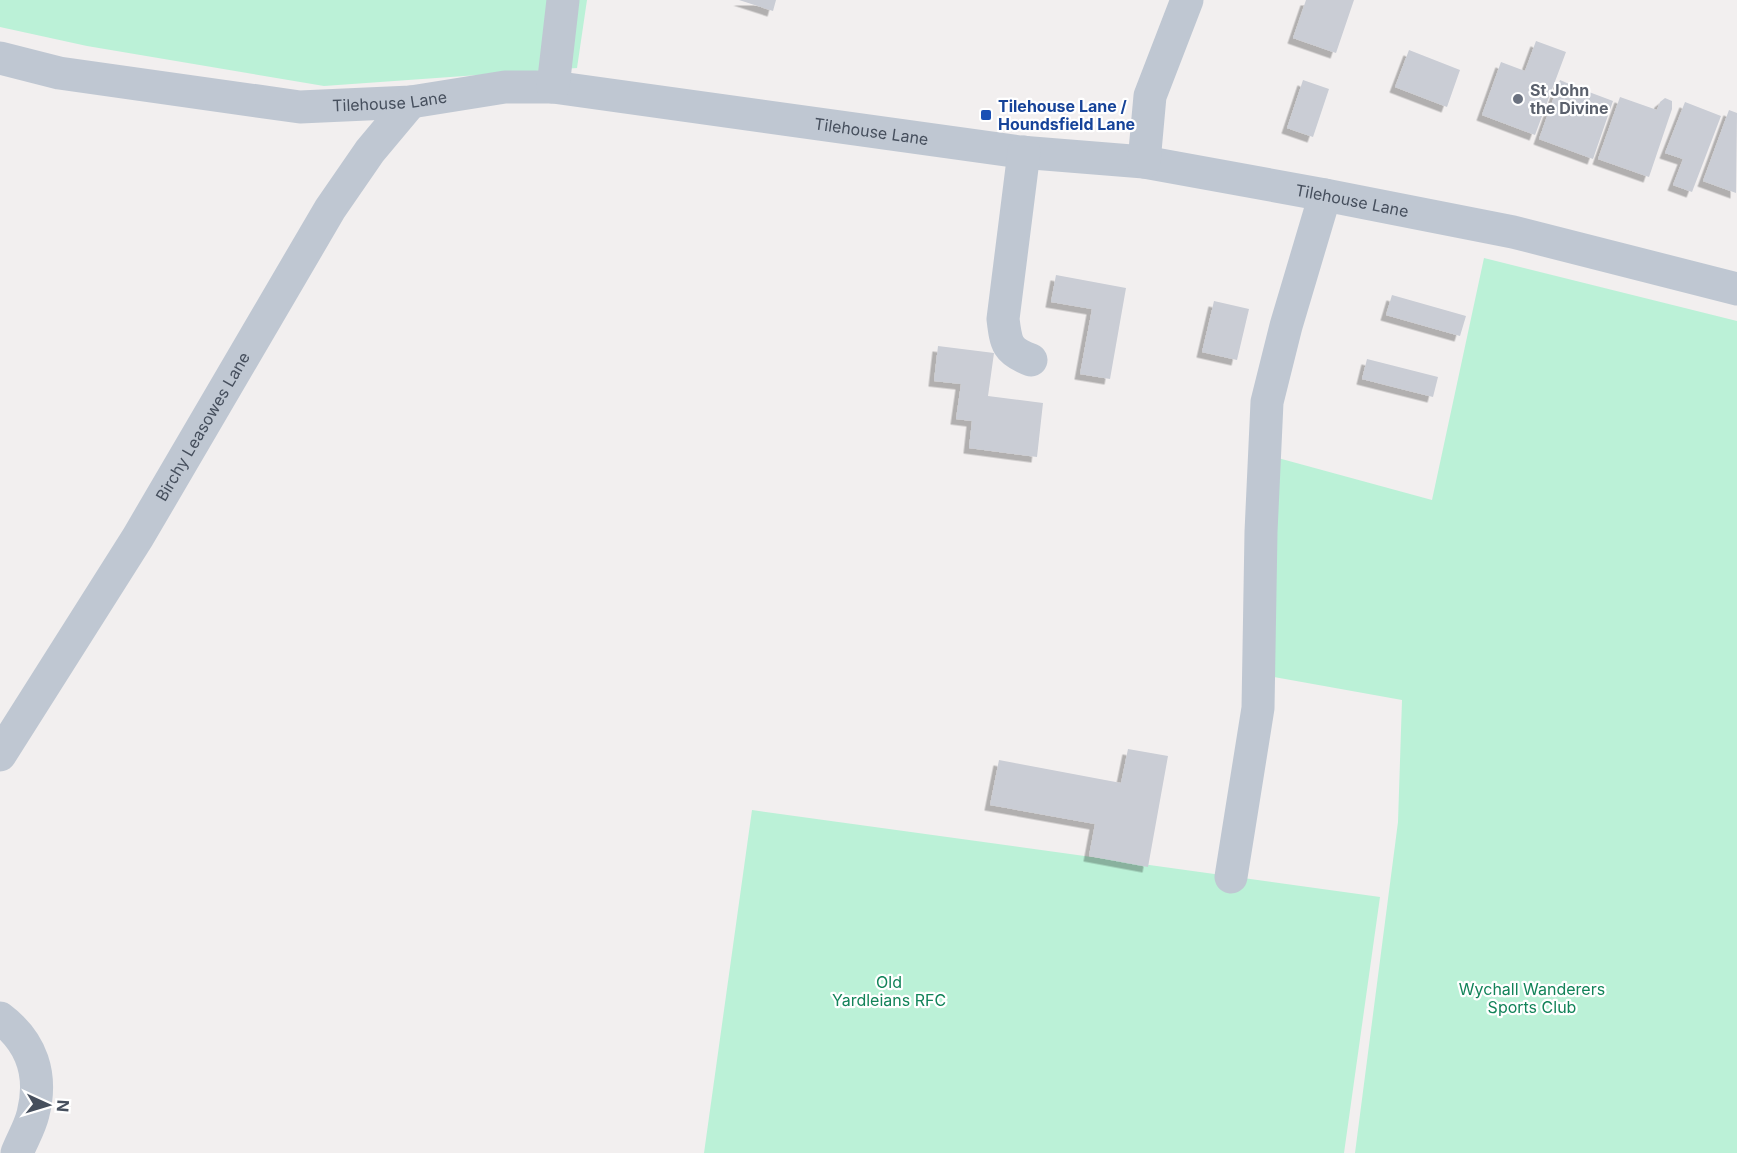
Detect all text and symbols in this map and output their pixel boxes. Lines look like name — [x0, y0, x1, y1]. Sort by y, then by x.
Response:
place label: St John the Divine — [1530, 80, 1609, 118]
street label: Tilehouse Lane — [332, 86, 448, 116]
marker: St John the Divine — [1511, 92, 1525, 106]
place label: Tilehouse Lane / Houndsfield Lane — [998, 96, 1135, 134]
marker: Tilehouse Lane / Houndsfield Lane — [979, 108, 993, 122]
street label: Tilehouse Lane — [813, 113, 930, 149]
street label: Tilehouse Lane — [1294, 180, 1410, 221]
street label: Birchy Leasowes Lane — [151, 348, 254, 505]
park label: Old Yardleians RFC — [832, 972, 946, 1010]
park label: Wychall Wanderers Sports Club — [1459, 979, 1605, 1017]
north arrow — [18, 1075, 78, 1135]
text: N — [53, 1099, 73, 1113]

